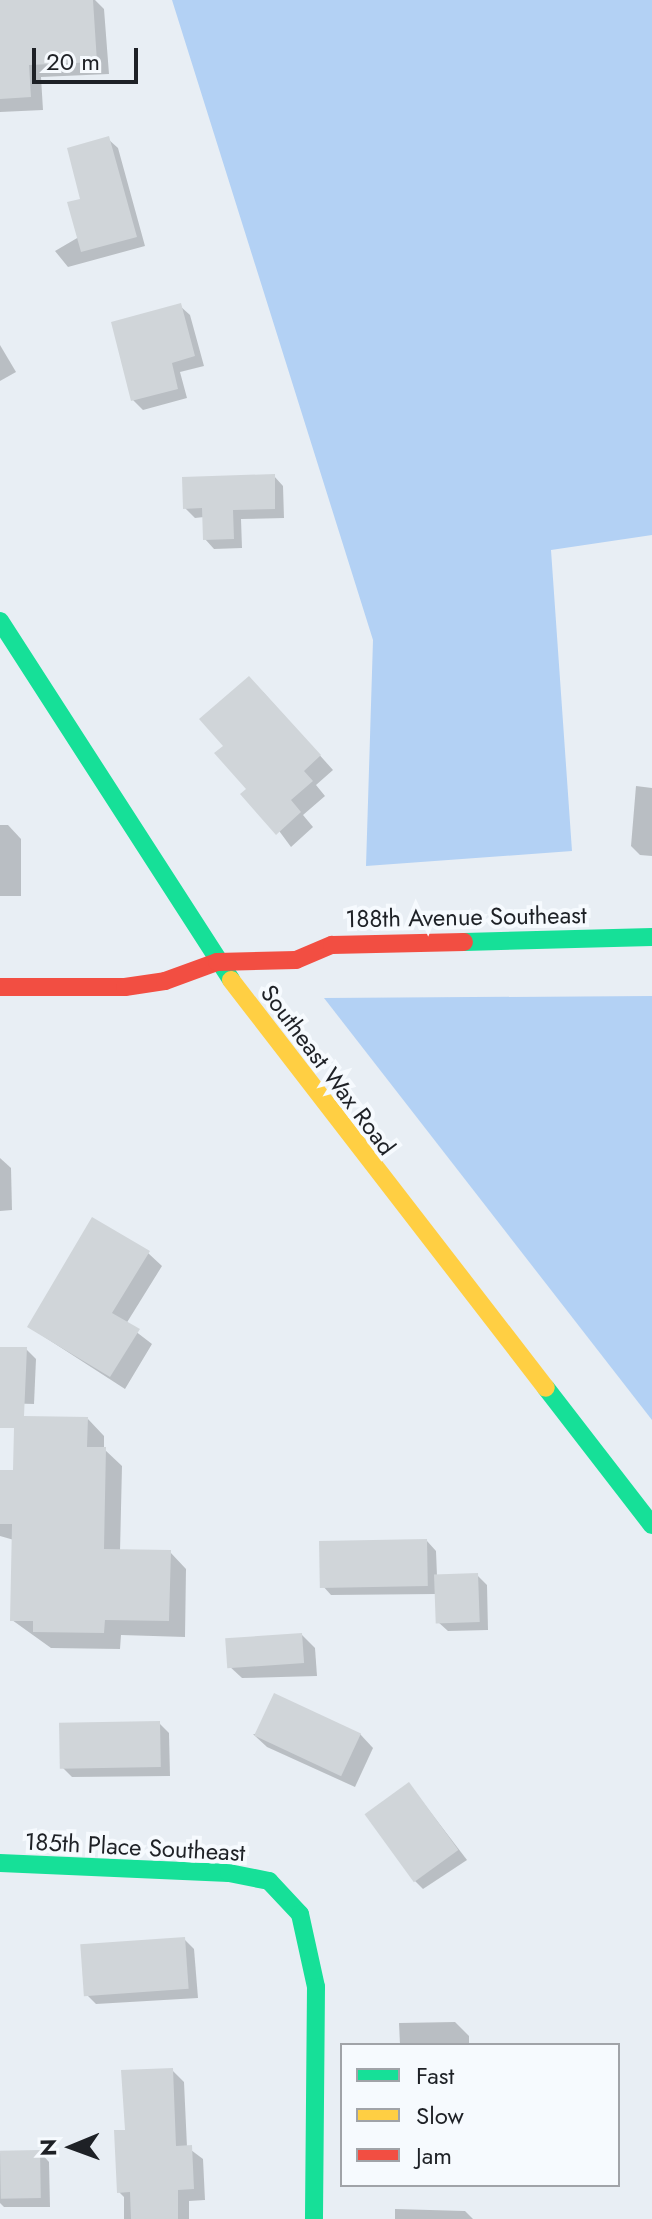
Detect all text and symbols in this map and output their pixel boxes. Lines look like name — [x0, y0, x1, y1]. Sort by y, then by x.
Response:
scale bar — [36, 32, 142, 82]
text: 20 m — [46, 44, 100, 79]
street label: 188th Avenue Southeast — [345, 900, 587, 934]
street label: Southeast Wax Road — [255, 979, 401, 1161]
street label: 185th Place Southeast — [24, 1827, 246, 1867]
legend — [340, 2043, 620, 2187]
text: Fast — [416, 2058, 454, 2093]
text: Slow — [416, 2098, 464, 2133]
north arrow — [32, 2107, 112, 2187]
text: N — [32, 2138, 64, 2156]
text: Jam — [416, 2138, 452, 2173]

